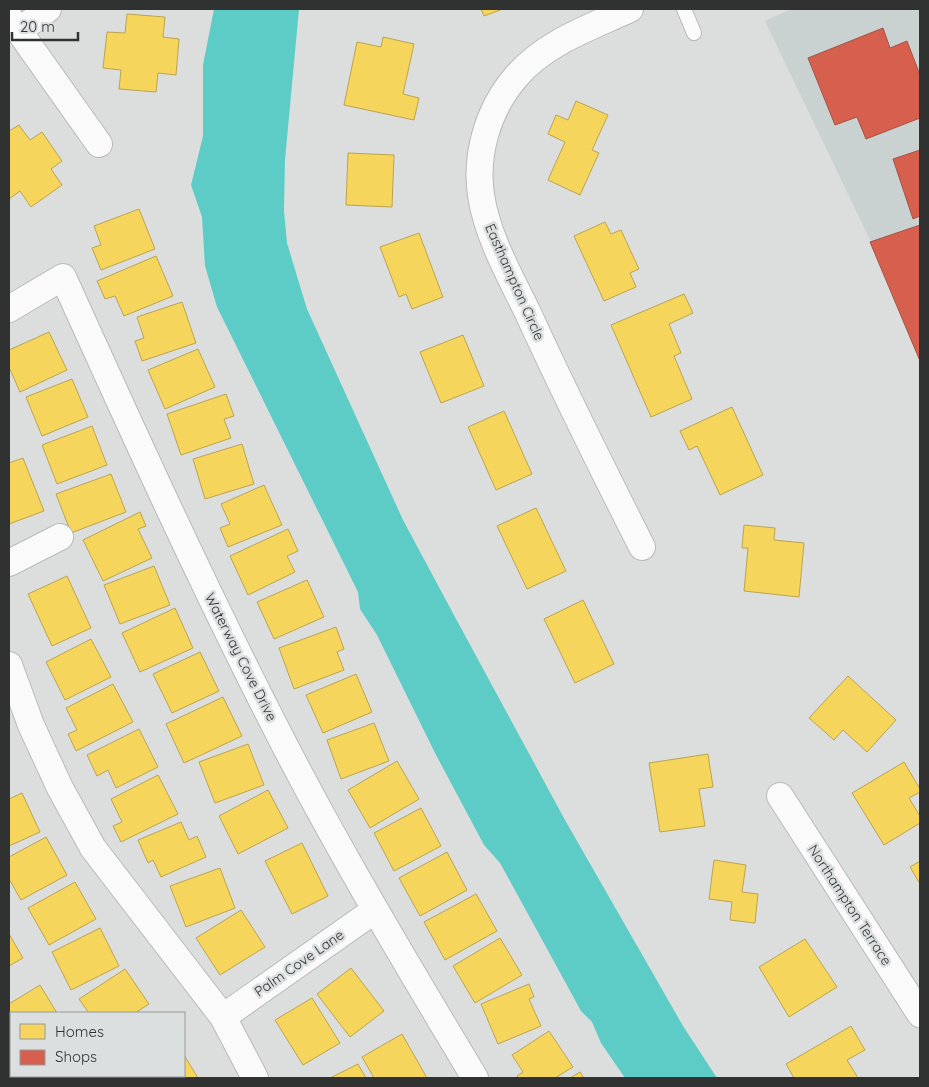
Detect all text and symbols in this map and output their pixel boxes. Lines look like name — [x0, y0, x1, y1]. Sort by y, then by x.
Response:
scale bar — [12, 10, 79, 42]
text: 20 m — [20, 17, 55, 36]
street label: Easthampton Circle — [481, 221, 549, 343]
street label: Waterway Cove Drive — [201, 590, 281, 724]
street label: Northampton Terrace — [804, 841, 896, 969]
street label: Palm Cove Lane — [251, 925, 347, 1001]
legend — [10, 1012, 185, 1077]
text: Homes — [55, 1022, 104, 1041]
text: Shops — [55, 1047, 97, 1066]

